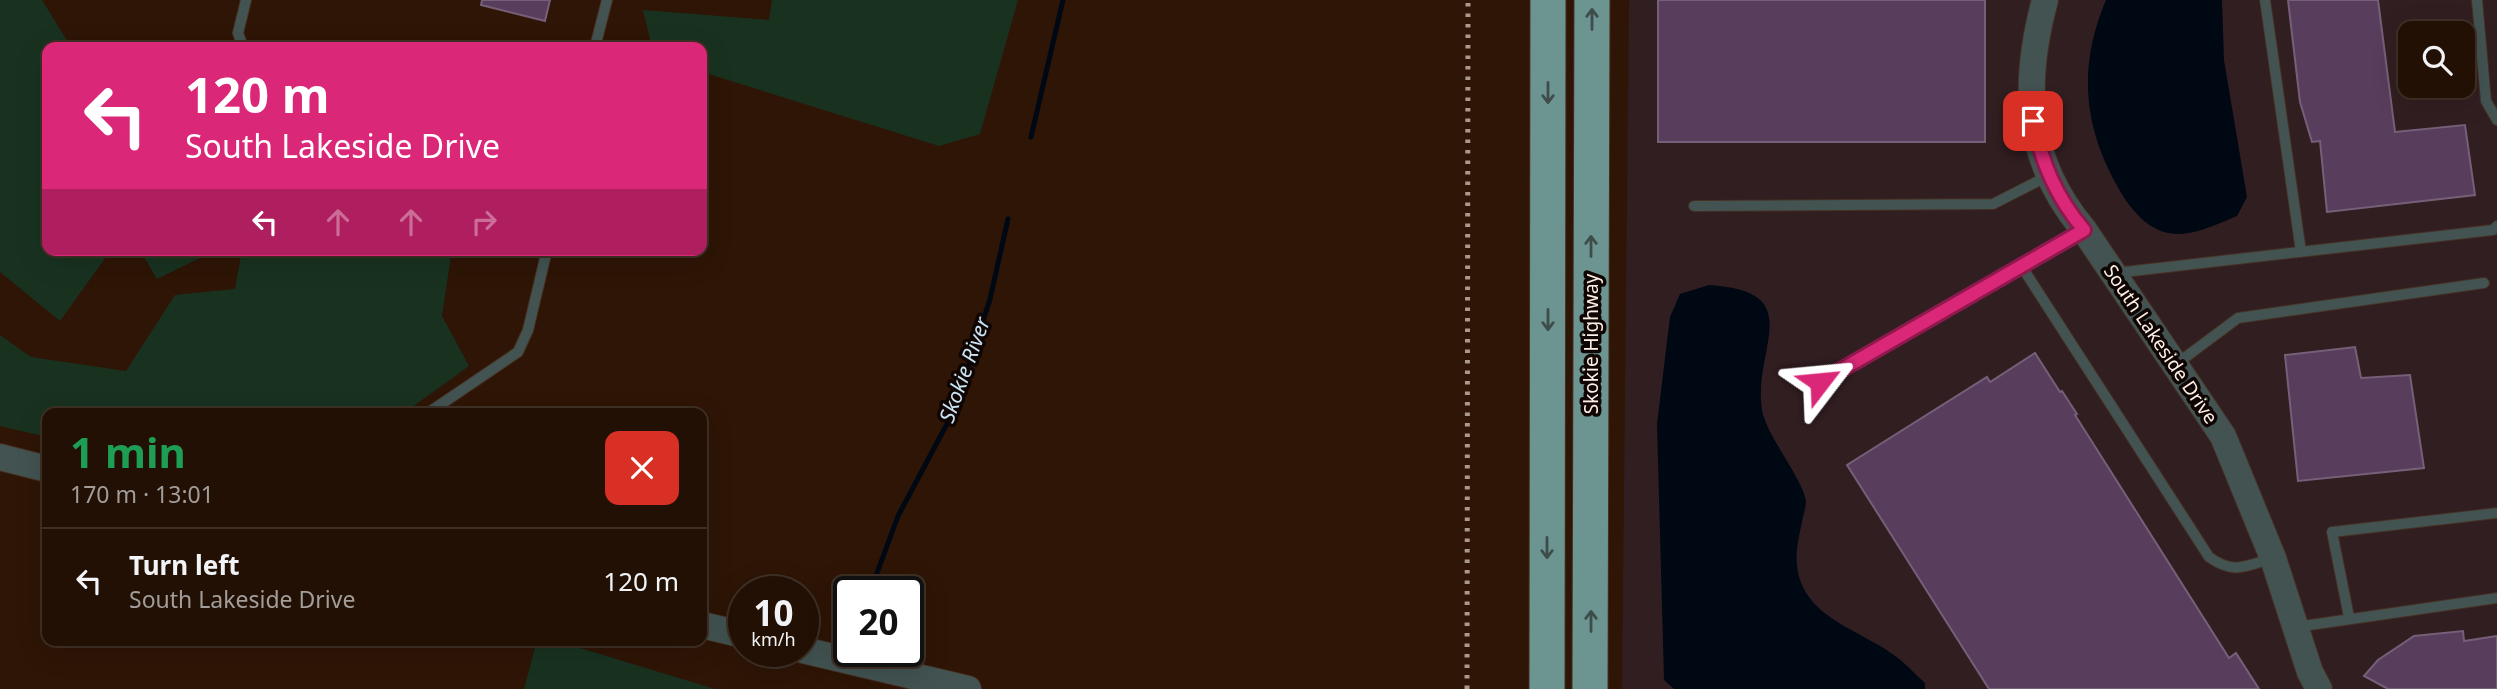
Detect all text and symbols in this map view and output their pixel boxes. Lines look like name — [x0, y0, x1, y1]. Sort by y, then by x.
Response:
one-way arrow — [1585, 8, 1599, 31]
map controls — [2398, 21, 2475, 98]
button: search — [2398, 21, 2475, 98]
text: 120 m — [185, 61, 330, 127]
icon: left — [70, 70, 161, 161]
one-way arrow — [1541, 81, 1555, 104]
pin — [2003, 91, 2063, 151]
icon: arrive — [2014, 102, 2052, 140]
text: South Lakeside Drive — [185, 124, 500, 167]
icon: left — [246, 203, 284, 241]
icon: ahead — [319, 203, 357, 241]
icon: ahead — [392, 203, 430, 241]
icon: right — [465, 203, 503, 241]
one-way arrow — [1584, 235, 1598, 258]
street label: South Lakeside Drive — [2098, 259, 2224, 429]
street label: Skokie Highway — [1578, 273, 1604, 414]
one-way arrow — [1541, 308, 1555, 331]
water label: Skokie River — [932, 312, 997, 426]
position arrow — [1783, 345, 1857, 419]
text: 1 min — [70, 423, 186, 480]
button: close — [605, 431, 679, 505]
text: 170 m · 13:01 — [70, 478, 214, 510]
one-way arrow — [1540, 536, 1554, 559]
text: Turn left — [129, 547, 240, 583]
icon: left — [70, 562, 108, 600]
text: 120 m — [603, 563, 679, 599]
speed limit sign: 20 — [833, 576, 924, 667]
text: South Lakeside Drive — [129, 583, 355, 615]
text: 10 — [753, 589, 794, 636]
one-way arrow — [1584, 610, 1597, 633]
text: km/h — [751, 627, 796, 651]

